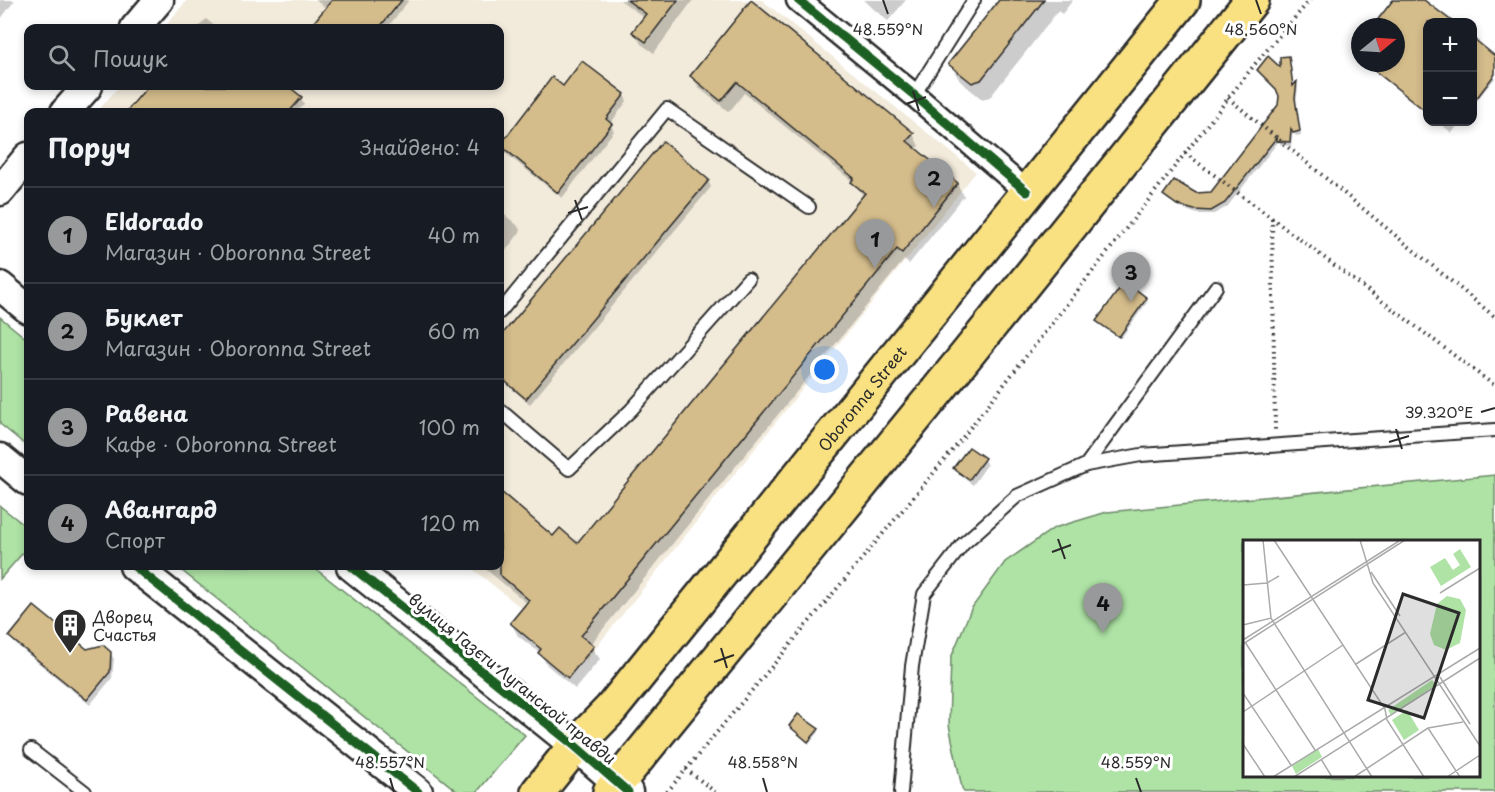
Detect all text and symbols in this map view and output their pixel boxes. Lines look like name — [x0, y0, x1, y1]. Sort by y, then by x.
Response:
text: 48.559°N — [853, 17, 923, 40]
text: 48.560°N — [1224, 17, 1298, 40]
north arrow — [1351, 18, 1405, 72]
map controls — [1423, 18, 1477, 126]
button: + — [1423, 18, 1477, 72]
search box — [24, 24, 504, 90]
icon: search — [45, 41, 78, 74]
text: Пошук — [93, 41, 168, 74]
button: − — [1423, 72, 1477, 126]
text: Поруч — [48, 128, 131, 167]
text: Знайдено: 4 — [360, 132, 480, 162]
pin: 2 — [914, 158, 954, 208]
text: Eldorado — [105, 204, 203, 237]
text: 1 — [63, 220, 72, 250]
text: 40 m — [428, 220, 480, 250]
pin: 1 — [856, 220, 894, 269]
text: Магазин · Oboronna Street — [105, 237, 371, 267]
pin: 3 — [1112, 252, 1150, 302]
text: Буклет — [105, 300, 182, 333]
text: 2 — [60, 316, 75, 346]
text: 60 m — [428, 316, 480, 346]
text: Магазин · Oboronna Street — [105, 333, 371, 363]
street label: Oboronna Street — [812, 340, 912, 456]
your location — [810, 355, 839, 384]
text: Равена — [105, 396, 188, 429]
text: 39.320°E — [1405, 400, 1473, 423]
text: 3 — [61, 412, 74, 442]
text: 100 m — [419, 412, 480, 442]
text: Кафе · Oboronna Street — [105, 429, 337, 459]
text: Авангард — [105, 492, 217, 525]
text: 4 — [61, 508, 74, 538]
text: 120 m — [421, 508, 480, 538]
text: Спорт — [105, 525, 165, 555]
inset map — [1243, 540, 1480, 777]
pin: 4 — [1084, 584, 1122, 633]
street label: вулиця Газєти Луганской правди — [404, 587, 622, 769]
place label: Дворец Счастья — [92, 604, 157, 646]
building icon: Дворец Счастья — [52, 607, 88, 654]
text: 48.557°N — [355, 750, 425, 773]
text: 48.558°N — [728, 750, 798, 773]
text: 48.559°N — [1101, 750, 1171, 773]

